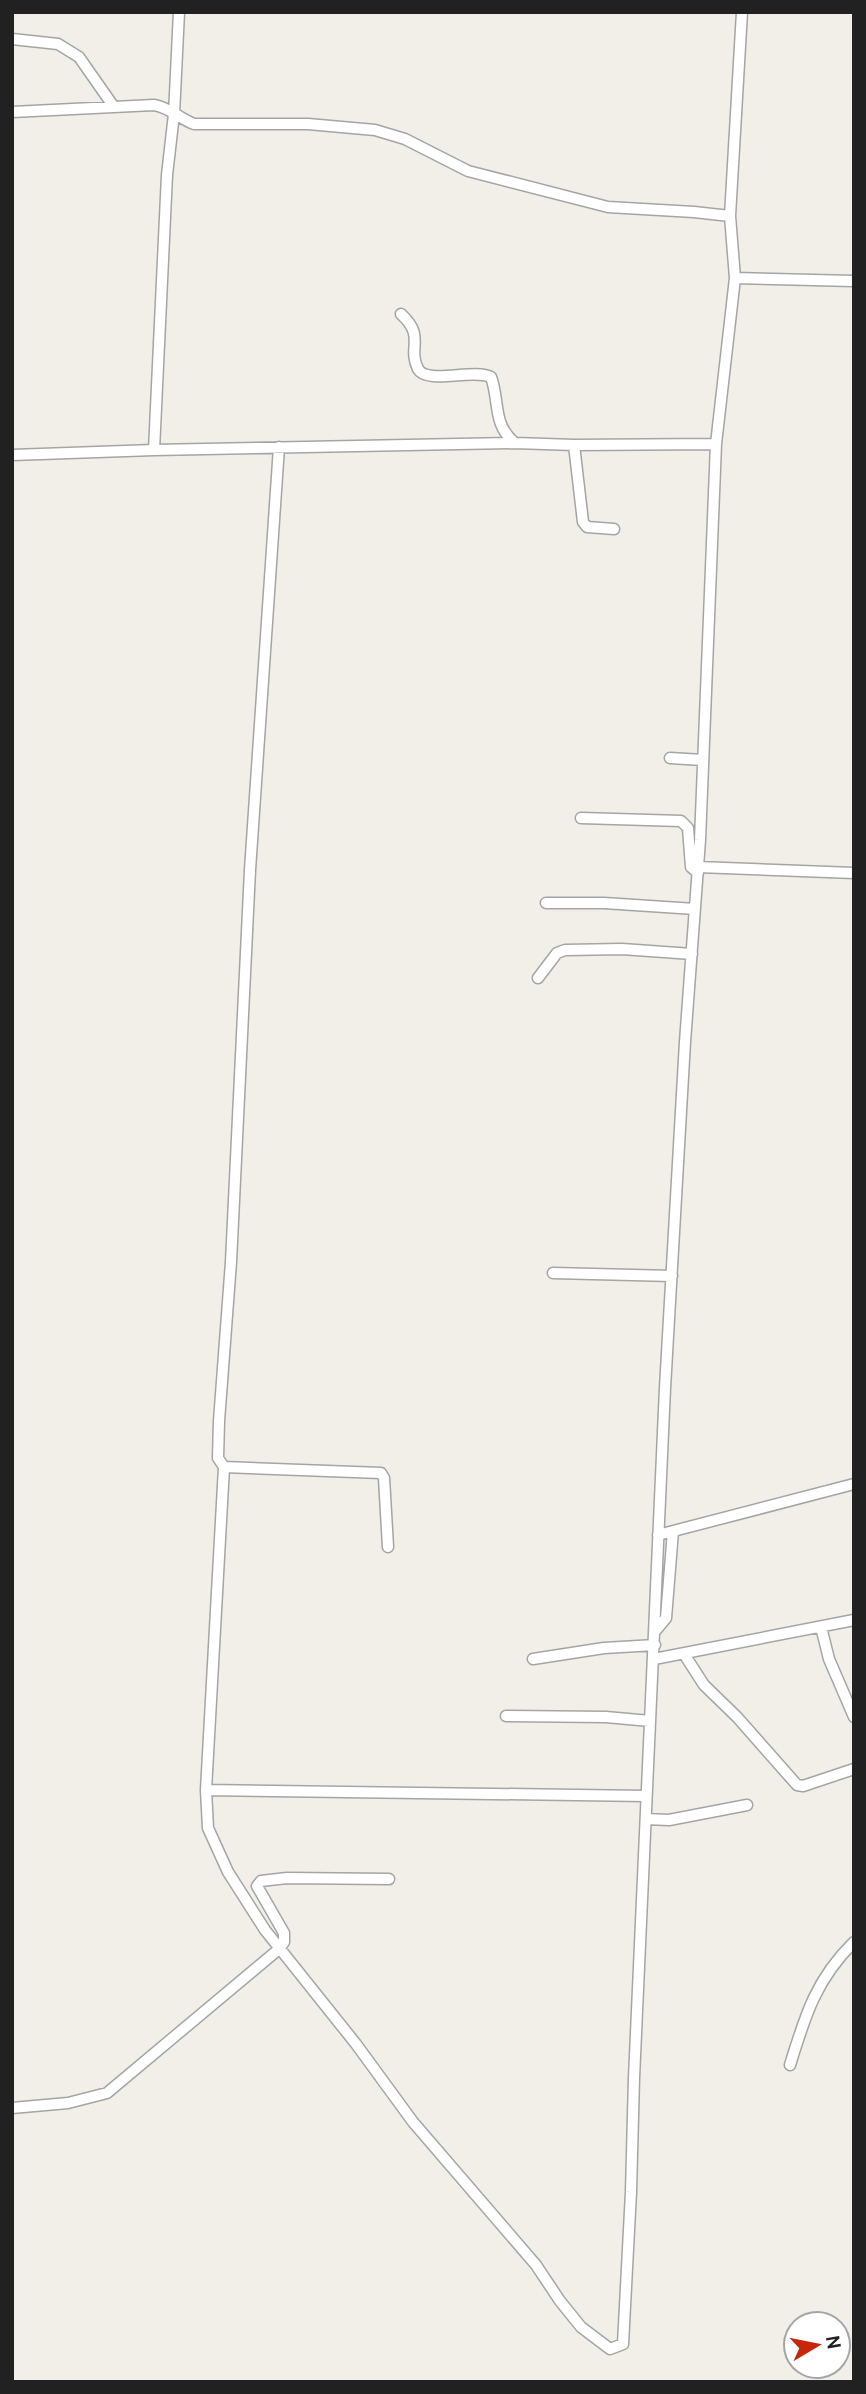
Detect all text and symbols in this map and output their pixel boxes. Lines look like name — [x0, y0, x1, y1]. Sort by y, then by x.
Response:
north arrow — [782, 2310, 852, 2380]
text: N — [821, 2334, 846, 2351]

